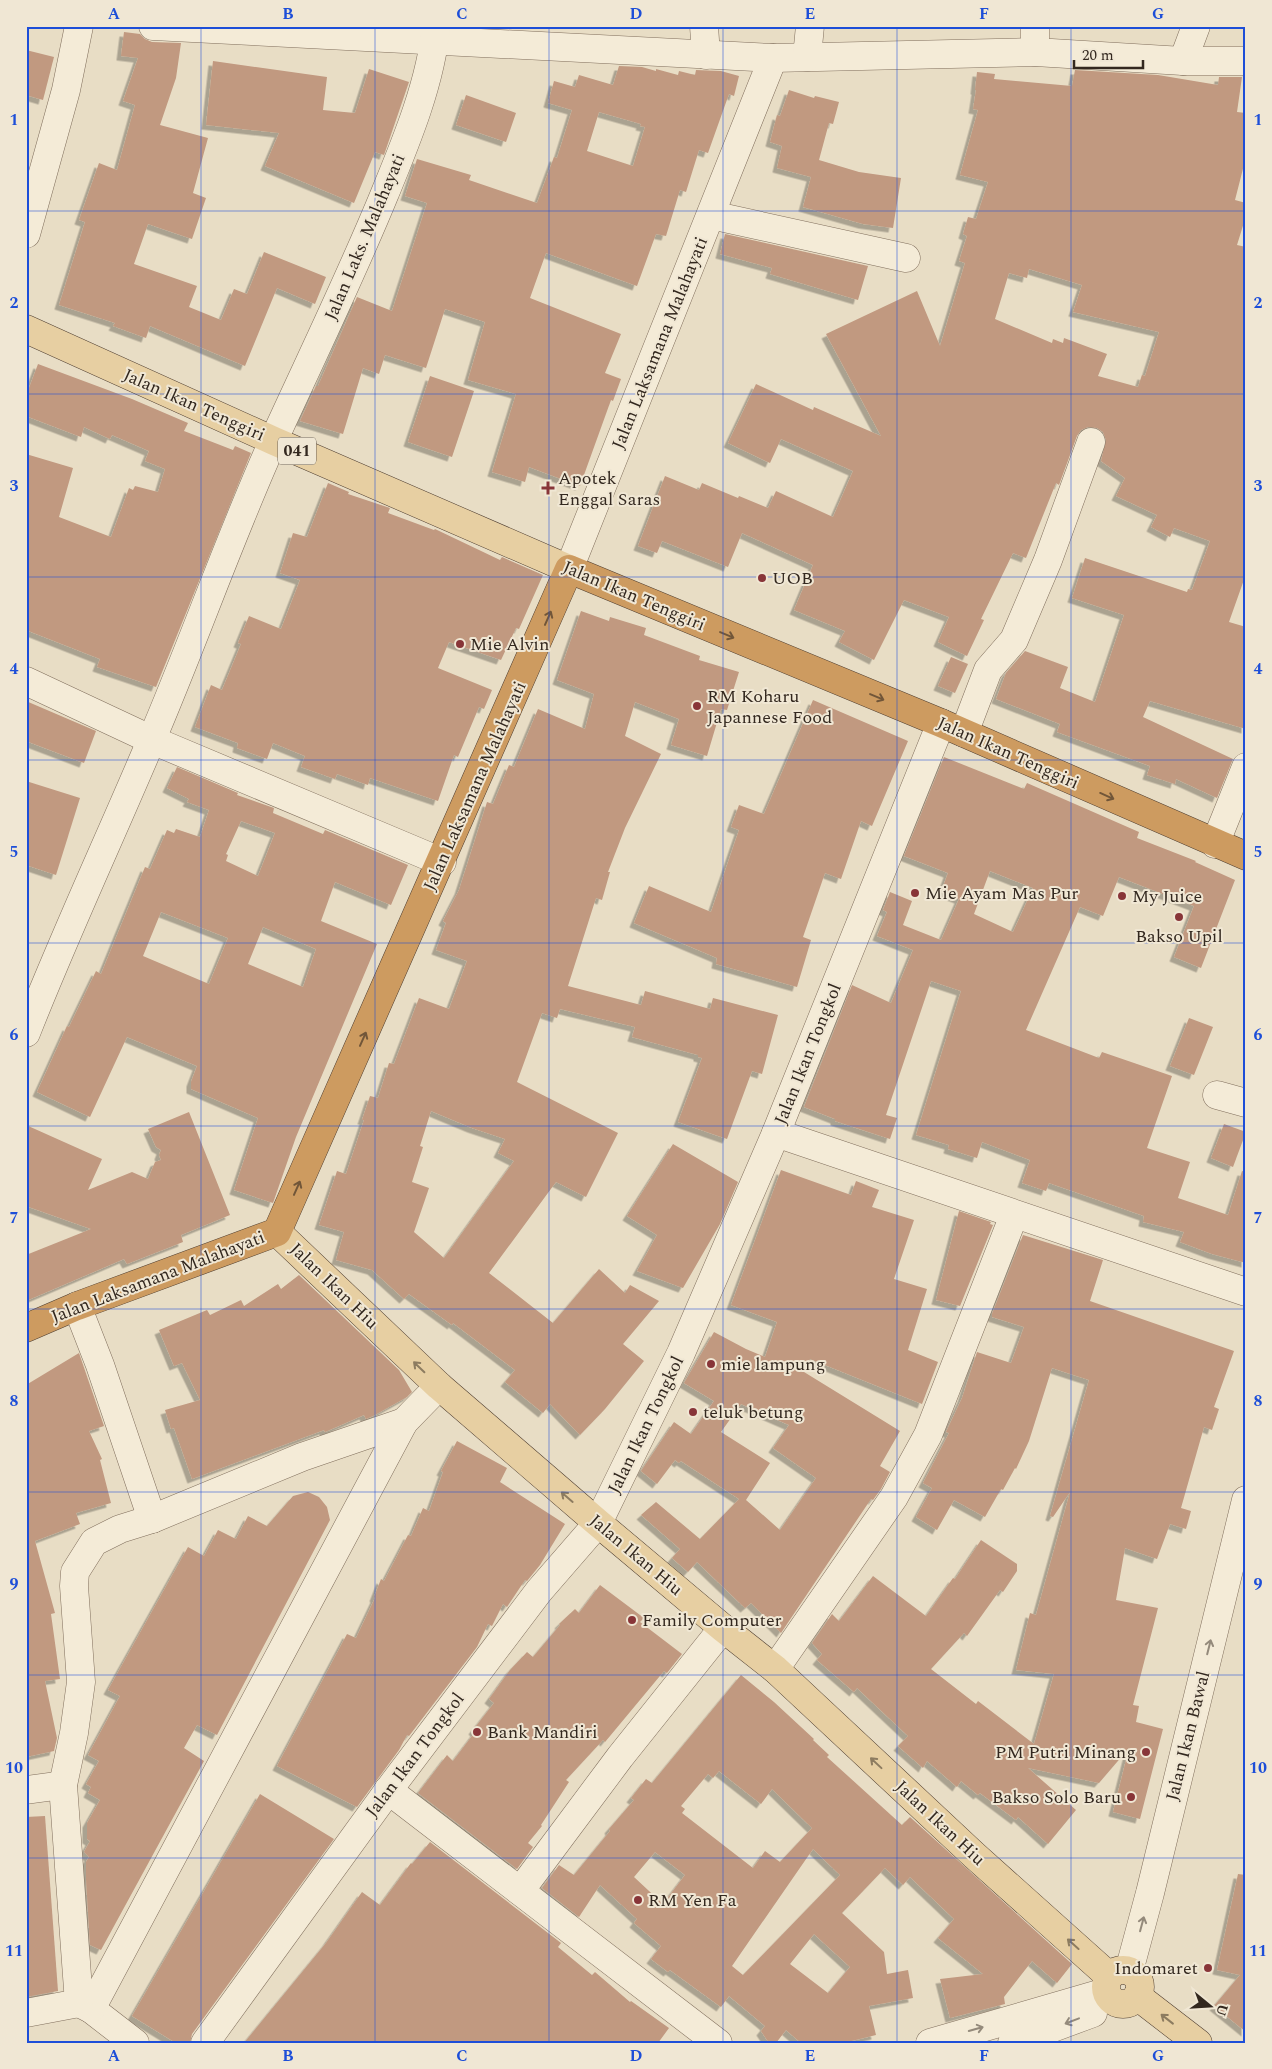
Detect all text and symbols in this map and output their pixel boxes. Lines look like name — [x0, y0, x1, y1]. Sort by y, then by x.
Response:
text: A — [108, 2, 121, 26]
text: B — [282, 2, 294, 26]
text: C — [456, 2, 468, 26]
text: D — [630, 2, 643, 26]
text: E — [805, 2, 815, 26]
text: F — [979, 2, 989, 26]
text: G — [1152, 2, 1164, 26]
scale bar — [1074, 38, 1143, 70]
text: 20 m — [1082, 44, 1114, 67]
text: 1 — [10, 108, 18, 132]
text: 1 — [1254, 108, 1262, 132]
street label: Jalan Laks. Malahayati — [318, 149, 412, 325]
street label: Jalan Laksamana Malahayati — [605, 233, 715, 453]
text: 2 — [10, 291, 19, 315]
text: 2 — [1254, 291, 1263, 315]
street label: Jalan Ikan Tenggiri — [119, 362, 269, 448]
road number: 041 — [278, 438, 316, 464]
place label: Apotek Enggal Saras — [558, 465, 660, 513]
text: 3 — [10, 474, 19, 498]
text: 3 — [1254, 474, 1263, 498]
marker: Apotek Enggal Saras — [542, 482, 554, 494]
street label: Jalan Ikan Tenggiri — [558, 554, 710, 638]
place label: UOB — [772, 565, 813, 592]
marker: UOB — [756, 572, 768, 584]
one-way arrow — [543, 611, 553, 626]
one-way arrow — [719, 630, 734, 640]
place label: Mie Alvin — [470, 631, 549, 658]
marker: Mie Alvin — [454, 638, 466, 650]
text: 4 — [10, 657, 19, 681]
text: 4 — [1254, 657, 1263, 681]
street label: Jalan Laksamana Malahayati — [416, 677, 534, 895]
place label: RM Koharu Japannese Food — [707, 683, 832, 731]
one-way arrow — [869, 693, 884, 702]
marker: RM Koharu Japannese Food — [691, 700, 703, 712]
street label: Jalan Ikan Tenggiri — [933, 710, 1083, 796]
one-way arrow — [1099, 792, 1114, 802]
text: 5 — [10, 840, 18, 864]
text: 5 — [1254, 840, 1262, 864]
place label: Mie Ayam Mas Pur — [925, 880, 1078, 907]
place label: My Juice — [1132, 883, 1202, 910]
marker: Mie Ayam Mas Pur — [909, 887, 921, 899]
marker: My Juice — [1116, 890, 1128, 902]
marker: Bakso Upil — [1173, 911, 1185, 923]
place label: Bakso Upil — [1135, 923, 1223, 950]
street label: Jalan Ikan Tongkol — [767, 979, 849, 1129]
text: 6 — [10, 1023, 19, 1047]
text: 6 — [1254, 1023, 1263, 1047]
one-way arrow — [358, 1032, 368, 1047]
one-way arrow — [292, 1181, 302, 1196]
text: 7 — [10, 1206, 19, 1230]
text: 7 — [1254, 1206, 1263, 1230]
street label: Jalan Laksamana Malahayati — [47, 1224, 269, 1330]
street label: Jalan Ikan Hiu — [283, 1236, 385, 1336]
street label: Jalan Ikan Tongkol — [601, 1351, 691, 1499]
place label: mie lampung — [721, 1351, 825, 1378]
marker: mie lampung — [705, 1358, 717, 1370]
one-way arrow — [412, 1361, 425, 1373]
text: 8 — [10, 1389, 19, 1413]
text: 8 — [1254, 1389, 1263, 1413]
place label: teluk betung — [703, 1399, 804, 1426]
marker: teluk betung — [687, 1406, 699, 1418]
one-way arrow — [561, 1491, 574, 1502]
street label: Jalan Ikan Hiu — [583, 1508, 689, 1602]
text: 9 — [10, 1572, 19, 1596]
text: 9 — [1254, 1572, 1263, 1596]
place label: Family Computer — [642, 1607, 782, 1634]
marker: Family Computer — [626, 1614, 638, 1626]
one-way arrow — [1205, 1640, 1214, 1656]
street label: Jalan Ikan Bawal — [1159, 1668, 1217, 1804]
street label: Jalan Ikan Tongkol — [359, 1687, 471, 1823]
place label: Bank Mandiri — [487, 1719, 598, 1746]
marker: Bank Mandiri — [471, 1726, 483, 1738]
place label: PM Putri Minang — [995, 1739, 1136, 1766]
marker: PM Putri Minang — [1140, 1746, 1152, 1758]
text: 10 — [5, 1756, 23, 1780]
text: 10 — [1249, 1756, 1267, 1780]
one-way arrow — [869, 1757, 882, 1769]
street label: Jalan Ikan Hiu — [889, 1774, 991, 1872]
place label: Bakso Solo Baru — [992, 1784, 1121, 1811]
marker: Bakso Solo Baru — [1125, 1791, 1137, 1803]
place label: RM Yen Fa — [648, 1887, 737, 1914]
marker: RM Yen Fa — [632, 1894, 644, 1906]
one-way arrow — [1137, 1917, 1147, 1933]
one-way arrow — [1066, 1938, 1079, 1950]
text: 11 — [5, 1939, 23, 1963]
text: 11 — [1249, 1939, 1267, 1963]
place label: Indomaret — [1114, 1955, 1198, 1982]
marker: Indomaret — [1202, 1962, 1214, 1974]
north arrow — [1184, 1982, 1234, 2032]
text: U — [1210, 2001, 1234, 2019]
one-way arrow — [1161, 2014, 1174, 2025]
one-way arrow — [1065, 2017, 1080, 2026]
one-way arrow — [968, 2024, 984, 2034]
text: A — [108, 2044, 121, 2068]
text: B — [282, 2044, 294, 2068]
text: C — [456, 2044, 468, 2068]
text: D — [630, 2044, 643, 2068]
text: E — [805, 2044, 815, 2068]
text: F — [979, 2044, 989, 2068]
text: G — [1152, 2044, 1164, 2068]

